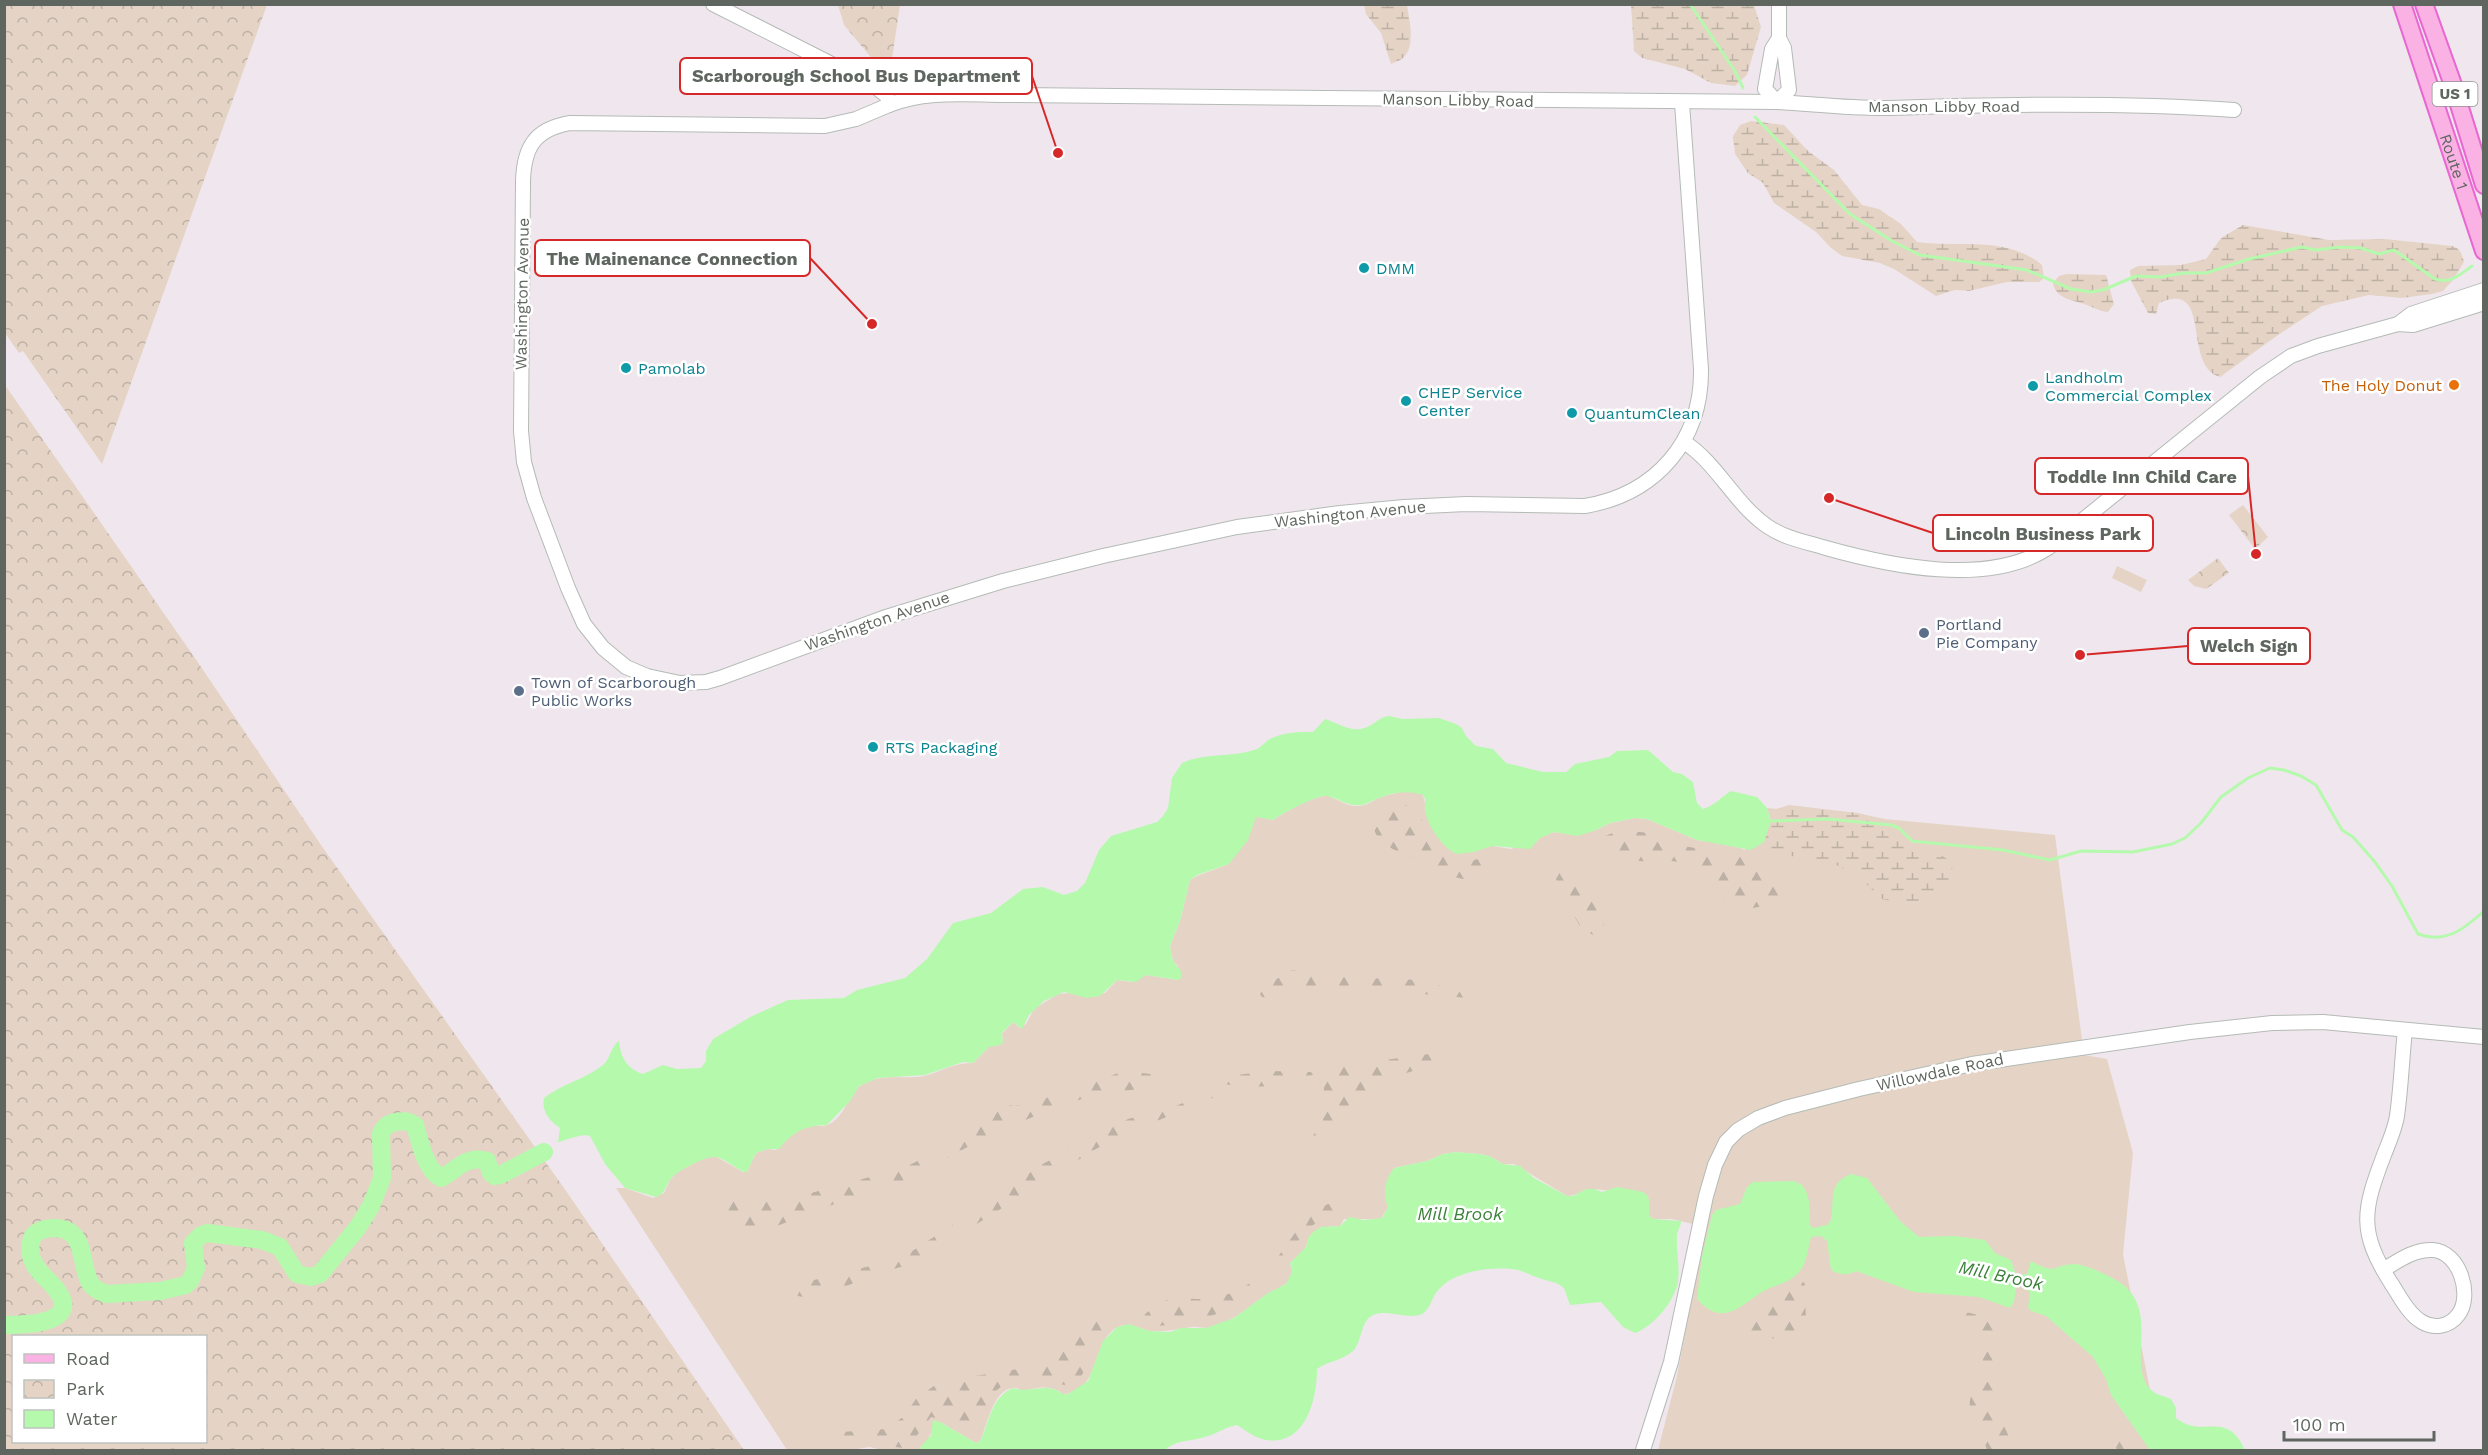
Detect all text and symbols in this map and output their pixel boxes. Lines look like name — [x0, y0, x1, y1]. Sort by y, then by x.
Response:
callout: Scarborough School Bus Department — [680, 58, 1032, 94]
text: Scarborough School Bus Department — [692, 65, 1020, 86]
road number: US 1 — [2432, 82, 2478, 106]
street label: Manson Libby Road — [1382, 89, 1534, 111]
street label: Manson Libby Road — [1868, 97, 2020, 116]
street label: Route 1 — [2436, 131, 2472, 192]
street label: Washington Avenue — [511, 218, 533, 370]
callout: The Mainenance Connection — [535, 240, 810, 276]
text: The Mainenance Connection — [546, 248, 798, 269]
place label: DMM — [1376, 259, 1415, 278]
marker: DMM — [1357, 261, 1371, 275]
place label: Pamolab — [638, 359, 706, 378]
marker: Pamolab — [619, 361, 633, 375]
place label: Landholm Commercial Complex — [2045, 368, 2212, 405]
place label: The Holy Donut — [2321, 376, 2442, 395]
marker: The Holy Donut — [2447, 378, 2461, 392]
marker: Landholm Commercial Complex — [2026, 379, 2040, 393]
place label: CHEP Service Center — [1418, 383, 1523, 420]
marker: CHEP Service Center — [1399, 394, 1413, 408]
place label: QuantumClean — [1584, 404, 1701, 423]
marker: QuantumClean — [1565, 406, 1579, 420]
callout: Toddle Inn Child Care — [2035, 458, 2248, 494]
text: Toddle Inn Child Care — [2047, 466, 2237, 487]
street label: Washington Avenue — [1273, 497, 1427, 531]
callout: Lincoln Business Park — [1933, 515, 2153, 551]
text: Lincoln Business Park — [1945, 523, 2142, 544]
street label: Washington Avenue — [802, 587, 952, 655]
place label: Portland Pie Company — [1936, 615, 2038, 652]
marker: Portland Pie Company — [1917, 626, 1931, 640]
callout: Welch Sign — [2188, 628, 2310, 664]
text: Welch Sign — [2200, 635, 2298, 656]
place label: Town of Scarborough Public Works — [531, 673, 696, 710]
marker: Town of Scarborough Public Works — [512, 684, 526, 698]
place label: RTS Packaging — [885, 738, 998, 757]
marker: RTS Packaging — [866, 740, 880, 754]
street label: Willowdale Road — [1875, 1049, 2005, 1095]
water label: Mill Brook — [1417, 1203, 1504, 1224]
water label: Mill Brook — [1957, 1256, 2046, 1294]
legend — [12, 1335, 207, 1443]
text: Road — [66, 1348, 110, 1369]
text: Park — [66, 1378, 105, 1399]
scale bar — [2284, 1404, 2434, 1442]
text: Water — [66, 1408, 118, 1429]
text: 100 m — [2293, 1414, 2346, 1435]

